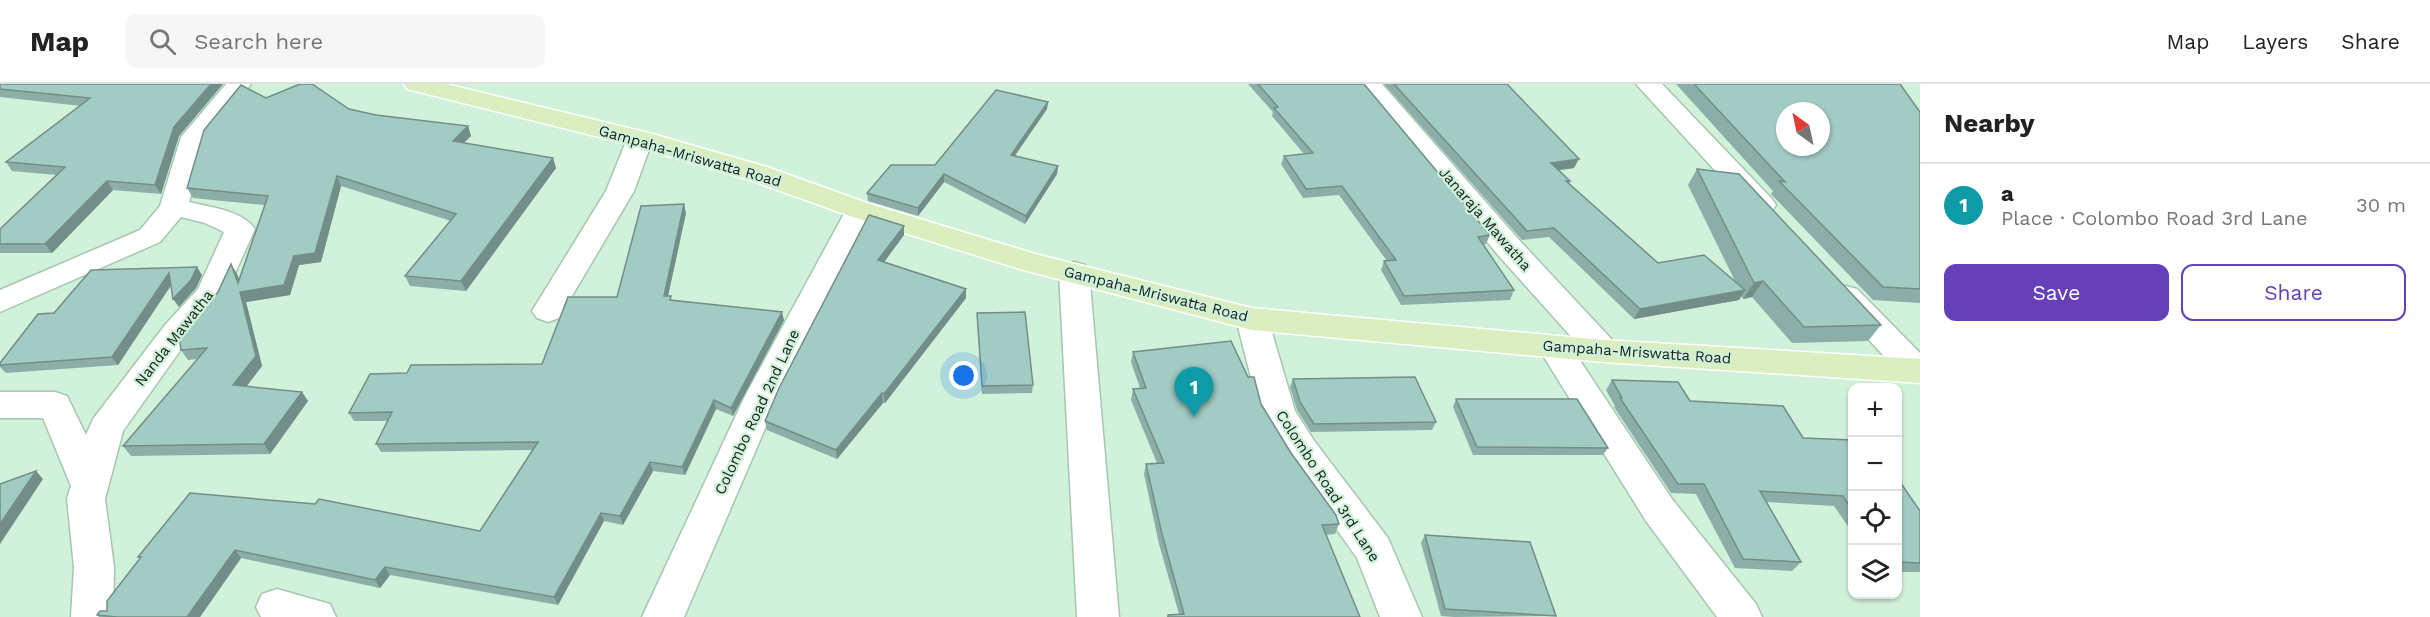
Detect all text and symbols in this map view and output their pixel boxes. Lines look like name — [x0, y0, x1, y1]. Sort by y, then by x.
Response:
search box — [125, 14, 545, 68]
text: Map — [30, 25, 89, 58]
icon: search — [146, 25, 179, 58]
text: Search here — [194, 29, 323, 54]
text: Map — [2166, 29, 2209, 54]
text: Layers — [2242, 29, 2308, 54]
text: Share — [2341, 29, 2400, 54]
north arrow — [1776, 102, 1830, 156]
text: Nearby — [1944, 108, 2035, 138]
street label: Gampaha-Mriswatta Road — [597, 121, 783, 191]
street label: Janaraja Mawatha — [1435, 163, 1535, 275]
text: a — [2001, 181, 2014, 206]
text: 1 — [1959, 193, 1968, 217]
text: 30 m — [2356, 193, 2406, 217]
text: Place · Colombo Road 3rd Lane — [2001, 206, 2308, 230]
street label: Gampaha-Mriswatta Road — [1062, 262, 1250, 326]
button: Save — [1944, 264, 2169, 321]
button: Share — [2181, 264, 2406, 321]
street label: Nanda Mawatha — [131, 286, 217, 390]
street label: Colombo Road 2nd Lane — [711, 326, 803, 498]
street label: Gampaha-Mriswatta Road — [1542, 336, 1732, 368]
your location — [949, 361, 978, 390]
pin: 1 — [1174, 368, 1214, 417]
map controls — [1848, 383, 1902, 599]
button: + — [1848, 383, 1902, 437]
street label: Colombo Road 3rd Lane — [1272, 407, 1384, 565]
button: − — [1848, 437, 1902, 491]
button: locate — [1848, 491, 1902, 545]
button: layers — [1848, 545, 1902, 599]

